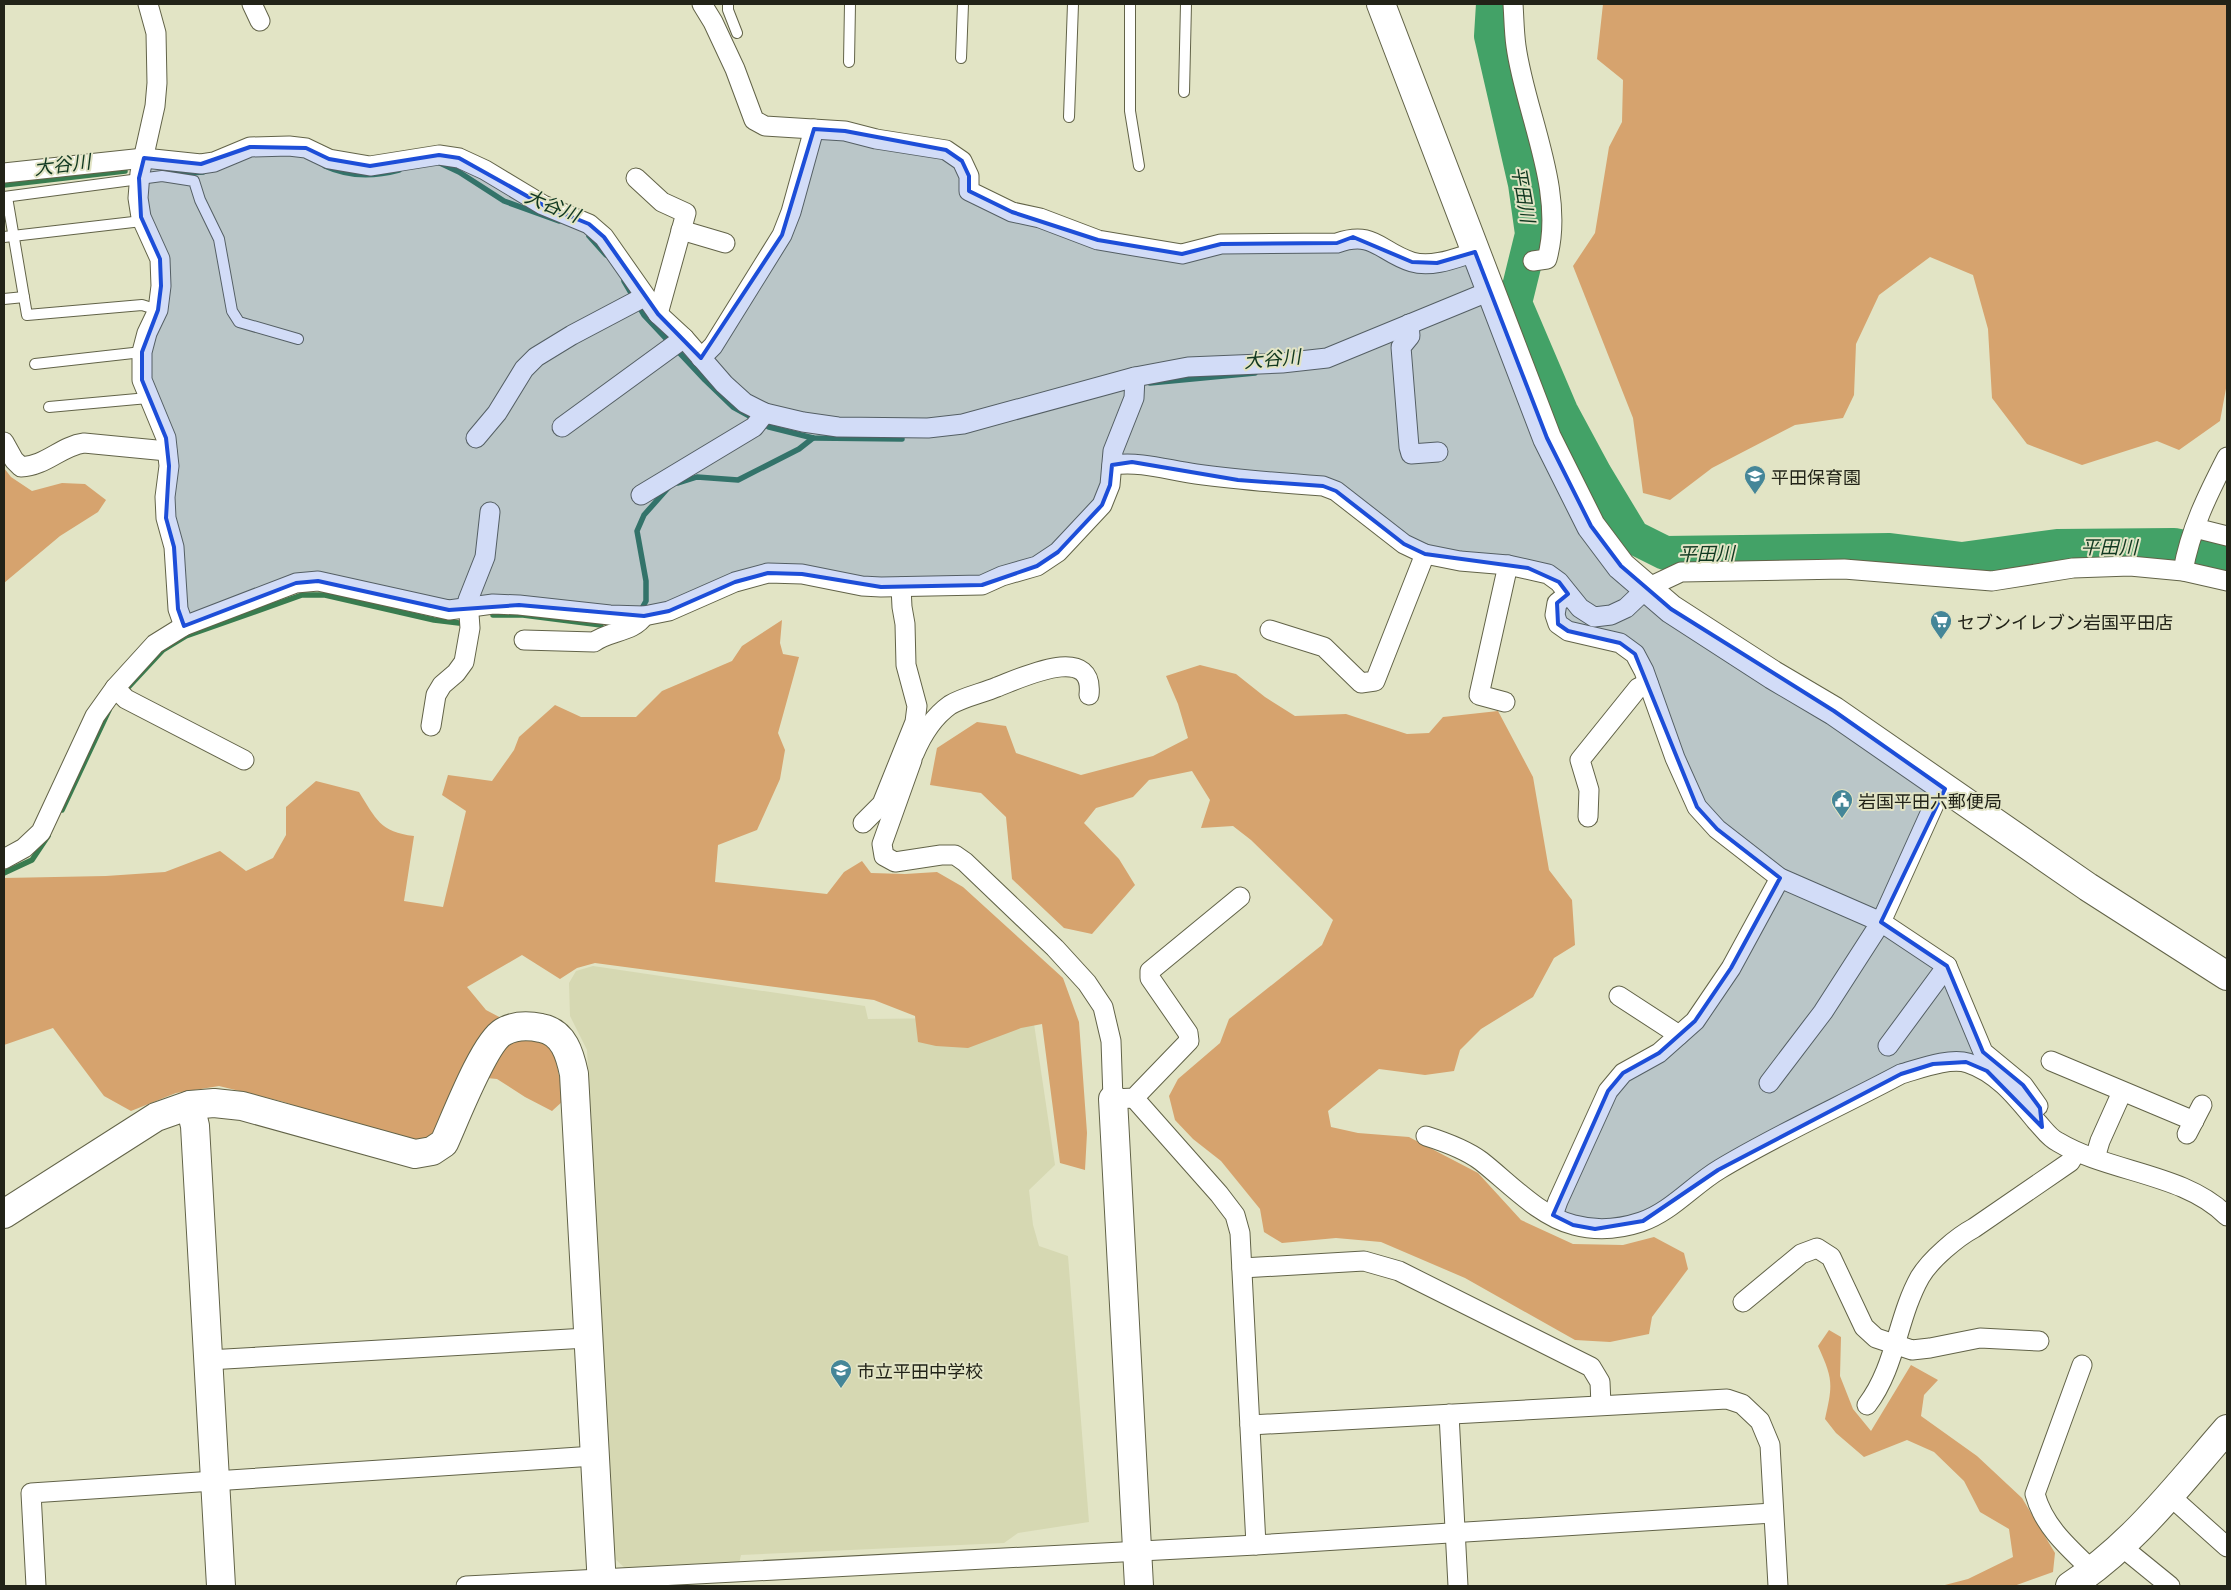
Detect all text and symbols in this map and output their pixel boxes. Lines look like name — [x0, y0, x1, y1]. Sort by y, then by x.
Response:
water label: 大谷川 — [32, 146, 94, 180]
water label: 平田川 — [1507, 164, 1544, 226]
water label: 大谷川 — [522, 181, 586, 228]
water label: 大谷川 — [1242, 341, 1304, 373]
place label: 平田保育園 — [1771, 463, 1861, 489]
school or university icon: 平田保育園 — [1743, 464, 1767, 495]
water label: 平田川 — [2080, 532, 2139, 559]
water label: 平田川 — [1677, 538, 1737, 566]
place label: セブンイレブン岩国平田店 — [1957, 608, 2173, 634]
supermarket icon: セブンイレブン岩国平田店 — [1929, 609, 1953, 640]
place label: 岩国平田六郵便局 — [1858, 787, 2002, 813]
public building icon: 岩国平田六郵便局 — [1830, 788, 1854, 819]
place label: 市立平田中学校 — [857, 1357, 983, 1383]
school or university icon: 市立平田中学校 — [829, 1358, 853, 1389]

